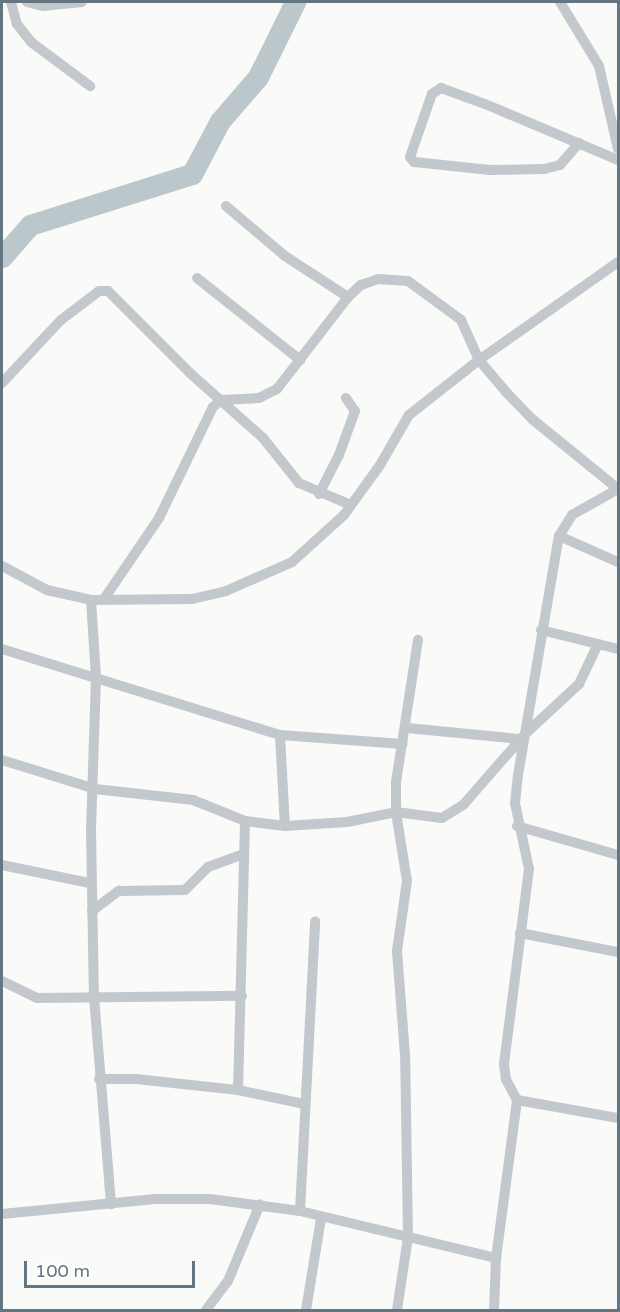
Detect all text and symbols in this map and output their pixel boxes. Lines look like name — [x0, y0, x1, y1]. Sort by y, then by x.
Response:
scale bar — [27, 1249, 198, 1287]
text: 100 m — [35, 1260, 90, 1282]

